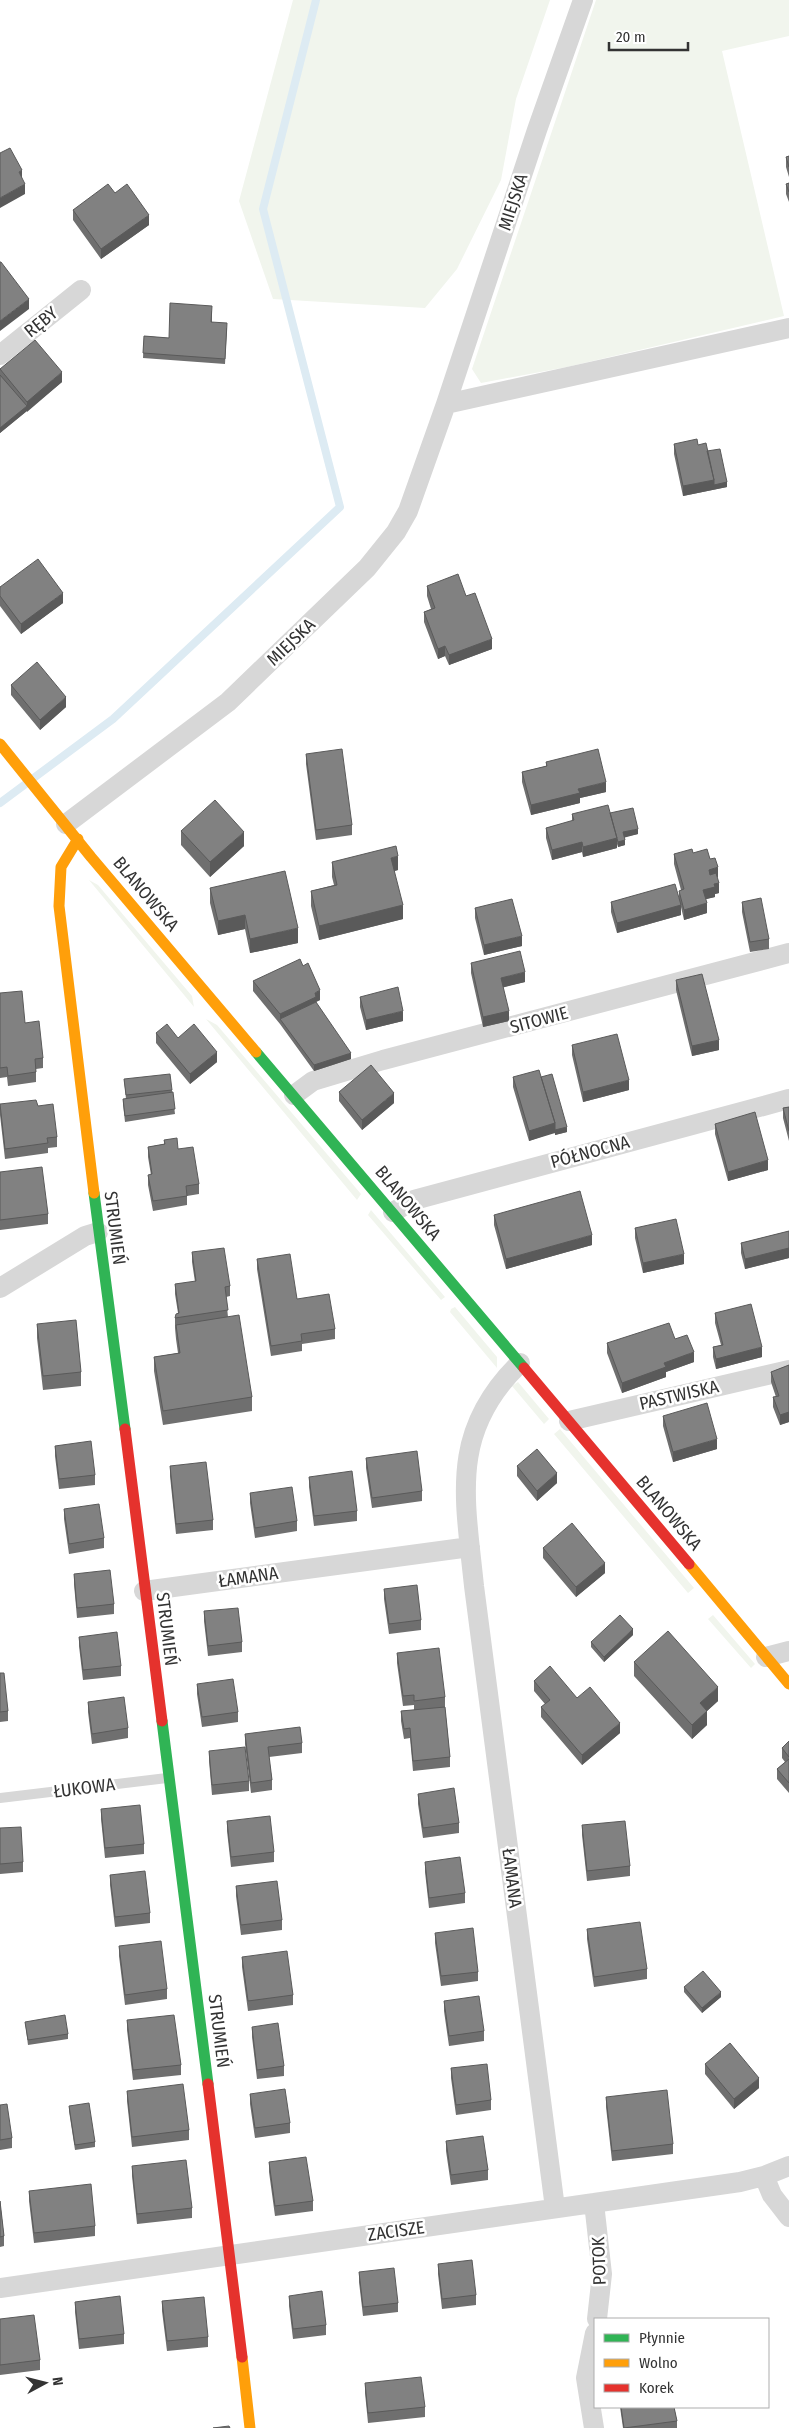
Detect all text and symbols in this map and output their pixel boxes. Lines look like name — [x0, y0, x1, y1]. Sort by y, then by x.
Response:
scale bar — [609, 20, 688, 52]
text: 20 m — [616, 28, 646, 46]
street label: MIEJSKA — [493, 170, 533, 233]
street label: RĘBY — [20, 302, 62, 342]
street label: MIEJSKA — [262, 613, 320, 670]
street label: BLANOWSKA — [108, 852, 184, 936]
street label: SITOWIE — [508, 1002, 570, 1038]
street label: PÓŁNOCNA — [548, 1131, 632, 1173]
street label: BLANOWSKA — [370, 1161, 446, 1245]
street label: STRUMIEŃ — [100, 1190, 131, 1266]
street label: PASTWISKA — [637, 1375, 721, 1415]
street label: BLANOWSKA — [631, 1471, 707, 1555]
street label: ŁAMANA — [217, 1562, 280, 1592]
street label: STRUMIEŃ — [152, 1591, 183, 1667]
street label: ŁUKOWA — [52, 1773, 117, 1803]
street label: ŁAMANA — [497, 1847, 527, 1910]
street label: STRUMIEŃ — [204, 1993, 235, 2069]
street label: ZACISZE — [366, 2216, 426, 2246]
street label: POTOK — [587, 2236, 611, 2286]
legend — [594, 2318, 769, 2408]
text: Płynnie — [639, 2329, 685, 2347]
text: Wolno — [639, 2354, 678, 2372]
north arrow — [20, 2358, 70, 2408]
text: N — [48, 2376, 66, 2387]
text: Korek — [639, 2379, 674, 2397]

